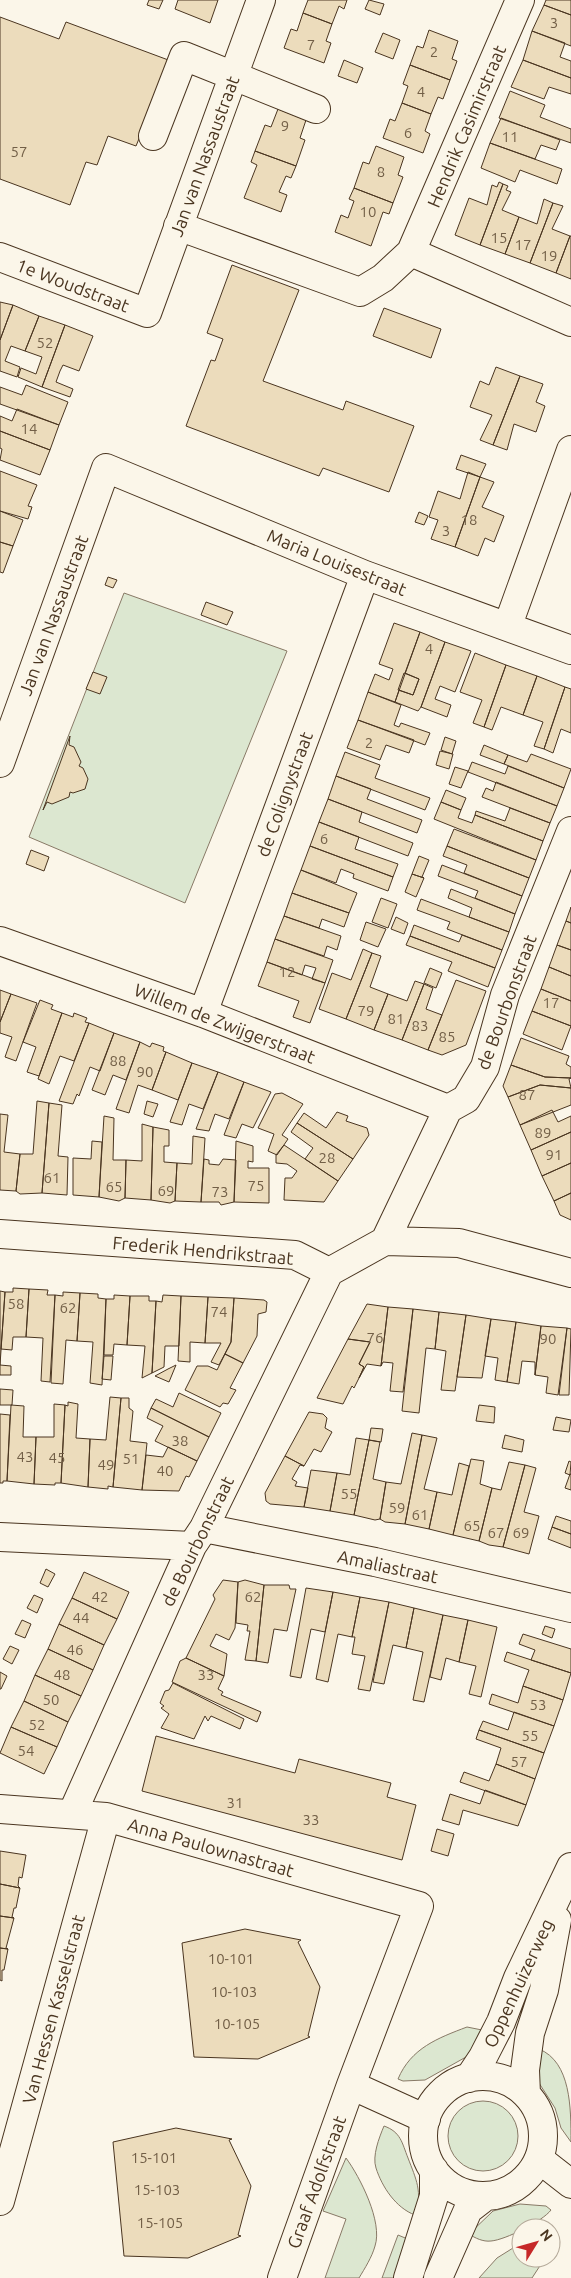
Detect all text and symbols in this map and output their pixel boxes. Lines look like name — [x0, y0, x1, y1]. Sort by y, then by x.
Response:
house number: 3 — [550, 14, 558, 31]
house number: 7 — [307, 36, 315, 53]
street label: Hendrik Casimirstraat — [423, 42, 509, 210]
house number: 2 — [430, 43, 438, 60]
street label: Jan van Nassaustraat — [166, 73, 242, 239]
house number: 4 — [417, 83, 425, 100]
house number: 9 — [281, 117, 289, 134]
house number: 6 — [404, 124, 412, 141]
house number: 11 — [502, 128, 518, 145]
house number: 57 — [11, 143, 27, 160]
house number: 8 — [377, 163, 385, 180]
house number: 10 — [360, 203, 376, 220]
house number: 15 — [491, 229, 507, 246]
house number: 17 — [515, 236, 531, 253]
house number: 19 — [541, 247, 557, 264]
street label: 1e Woudstraat — [14, 254, 132, 316]
house number: 52 — [37, 334, 53, 351]
house number: 14 — [21, 420, 37, 437]
house number: 18 — [461, 511, 477, 528]
house number: 3 — [442, 522, 450, 539]
street label: Maria Louisestraat — [264, 525, 410, 599]
street label: Jan van Nassaustraat — [15, 532, 91, 698]
house number: 4 — [425, 640, 433, 657]
street label: de Colignystraat — [252, 729, 316, 859]
house number: 2 — [365, 734, 373, 751]
house number: 6 — [320, 830, 328, 847]
street label: de Bourbonstraat — [472, 932, 540, 1072]
house number: 12 — [279, 963, 295, 980]
street label: Willem de Zwijgerstraat — [132, 979, 318, 1067]
house number: 17 — [543, 994, 559, 1011]
house number: 79 — [358, 1002, 374, 1019]
house number: 81 — [388, 1010, 404, 1027]
house number: 83 — [412, 1017, 428, 1034]
house number: 85 — [439, 1028, 455, 1045]
house number: 88 — [110, 1052, 126, 1069]
house number: 90 — [137, 1063, 153, 1080]
house number: 87 — [519, 1086, 535, 1103]
house number: 89 — [535, 1124, 551, 1141]
house number: 91 — [546, 1146, 562, 1163]
house number: 28 — [319, 1149, 335, 1166]
house number: 61 — [44, 1169, 60, 1186]
house number: 75 — [248, 1177, 264, 1194]
house number: 65 — [106, 1178, 122, 1195]
house number: 69 — [158, 1182, 174, 1199]
house number: 73 — [212, 1183, 228, 1200]
street label: Frederik Hendrikstraat — [112, 1232, 294, 1268]
house number: 58 — [8, 1295, 24, 1312]
house number: 62 — [60, 1299, 76, 1316]
house number: 74 — [211, 1303, 227, 1320]
house number: 76 — [367, 1329, 383, 1346]
house number: 90 — [540, 1330, 556, 1347]
house number: 38 — [172, 1432, 188, 1449]
house number: 43 — [17, 1448, 33, 1465]
house number: 45 — [49, 1449, 65, 1466]
house number: 51 — [123, 1450, 139, 1467]
house number: 49 — [98, 1456, 114, 1473]
house number: 40 — [157, 1462, 173, 1479]
street label: de Bourbonstraat — [157, 1473, 237, 1609]
house number: 55 — [341, 1485, 357, 1502]
house number: 59 — [389, 1499, 405, 1516]
house number: 61 — [412, 1506, 428, 1523]
house number: 65 — [464, 1517, 480, 1534]
house number: 67 — [488, 1524, 504, 1541]
house number: 69 — [513, 1524, 529, 1541]
street label: Amaliastraat — [336, 1546, 440, 1586]
house number: 42 — [92, 1588, 108, 1605]
house number: 62 — [245, 1588, 261, 1605]
house number: 44 — [73, 1609, 89, 1626]
house number: 46 — [67, 1641, 83, 1658]
house number: 48 — [54, 1666, 70, 1683]
house number: 33 — [198, 1666, 214, 1683]
house number: 50 — [43, 1691, 59, 1708]
house number: 53 — [530, 1696, 546, 1713]
house number: 52 — [29, 1716, 45, 1733]
house number: 55 — [522, 1727, 538, 1744]
house number: 54 — [18, 1742, 34, 1759]
house number: 57 — [511, 1753, 527, 1770]
house number: 31 — [227, 1794, 243, 1811]
house number: 33 — [303, 1811, 319, 1828]
street label: Anna Paulownastraat — [126, 1814, 296, 1880]
street label: Van Hessen Kasselstraat — [18, 1912, 88, 2106]
street label: Oppenhuizerweg — [479, 1915, 557, 2051]
house number: 10-101 — [208, 1950, 254, 1967]
house number: 10-103 — [211, 1983, 257, 2000]
house number: 10-105 — [214, 2015, 260, 2032]
street label: Graaf Adolfstraat — [283, 2113, 349, 2251]
house number: 15-101 — [131, 2149, 177, 2166]
house number: 15-103 — [134, 2181, 180, 2198]
house number: 15-105 — [137, 2214, 183, 2231]
north arrow — [511, 2218, 561, 2268]
text: N — [537, 2226, 556, 2244]

